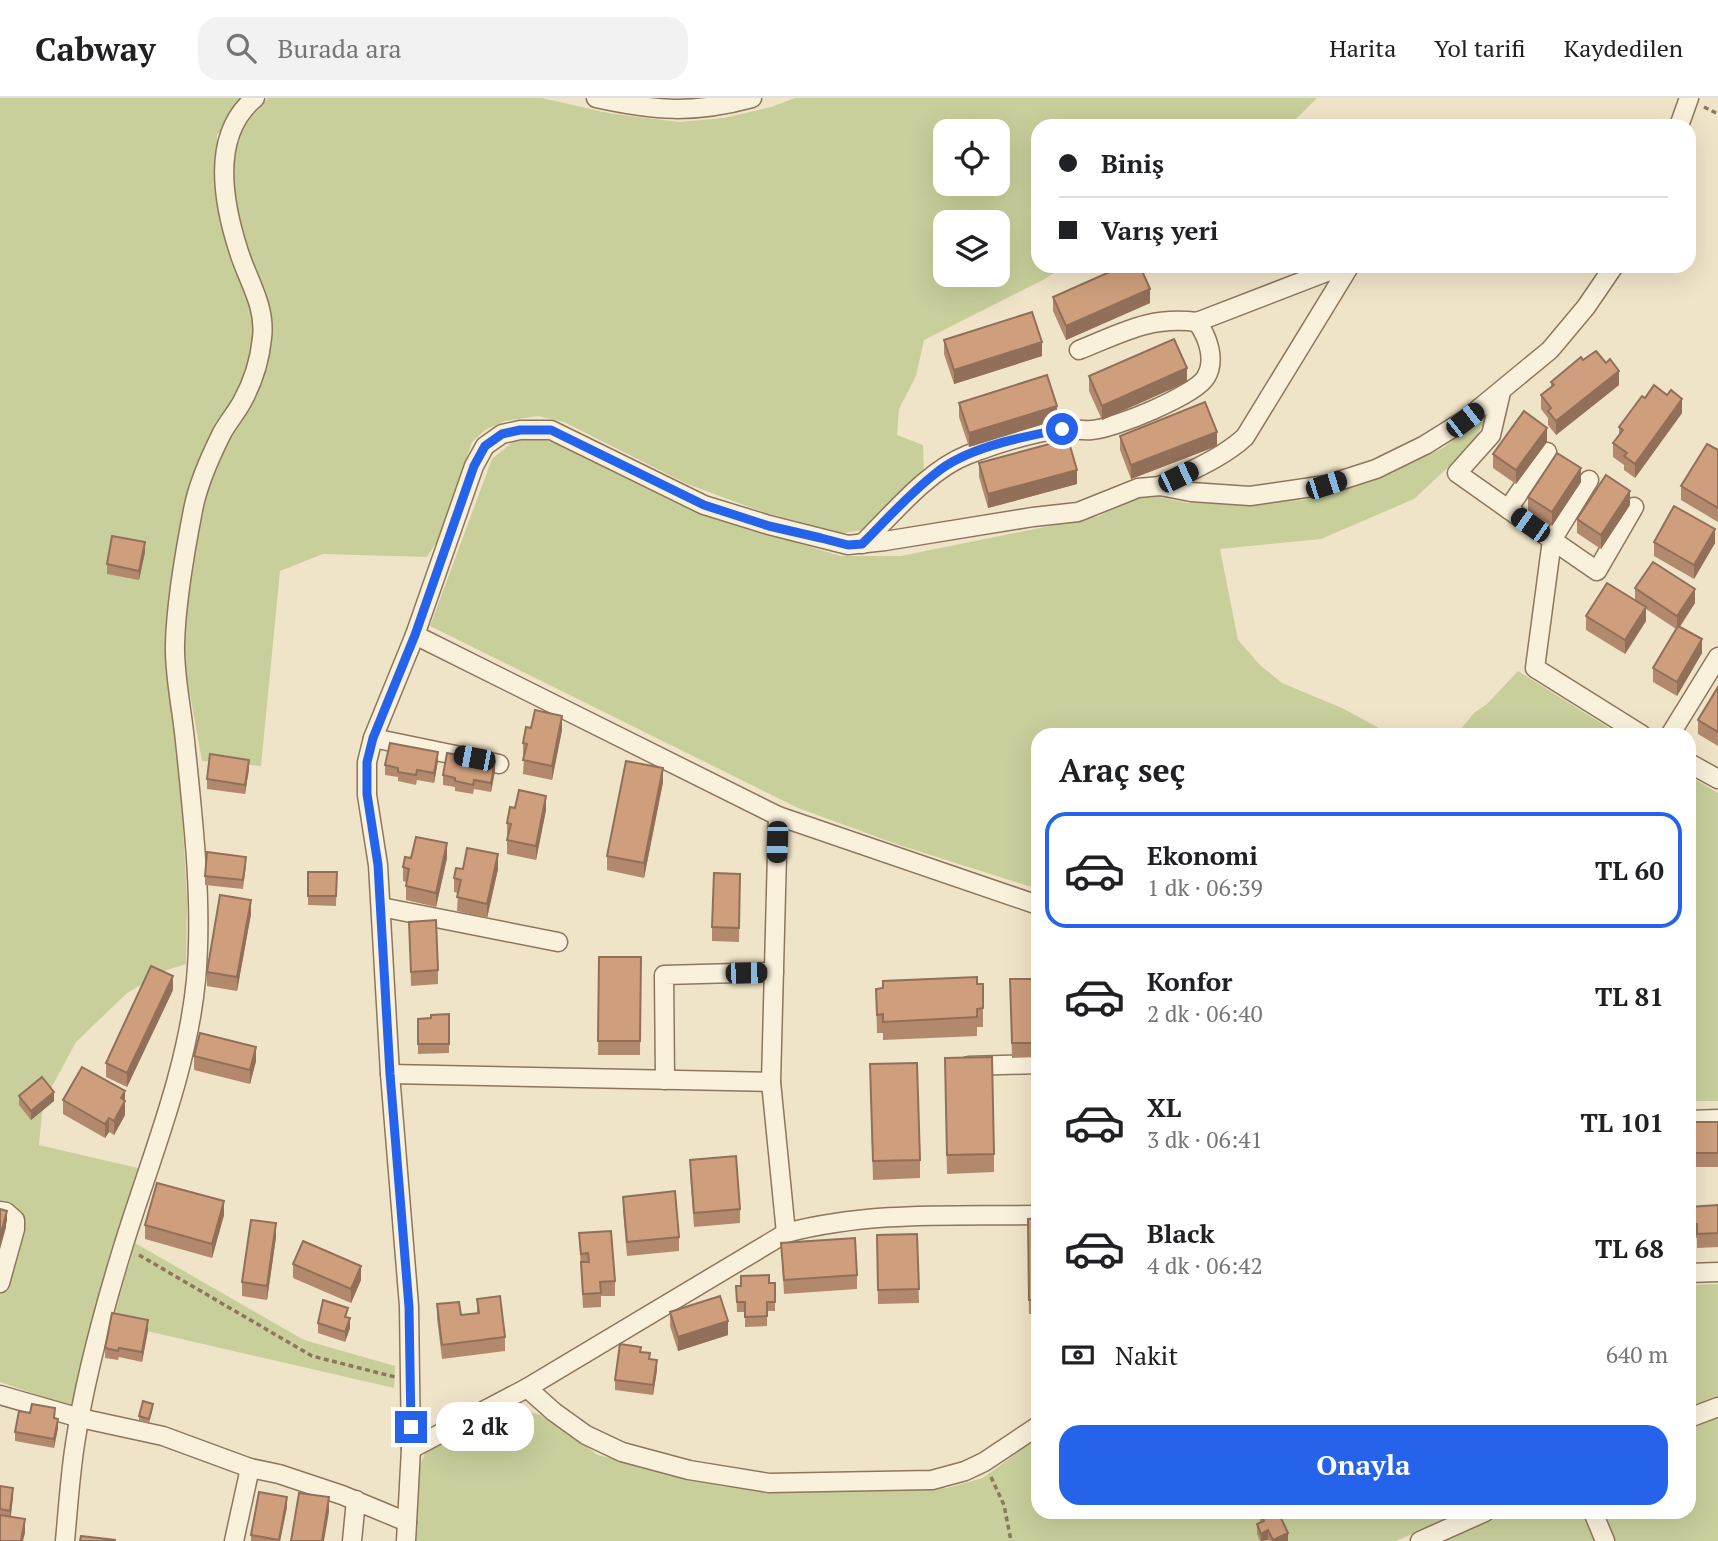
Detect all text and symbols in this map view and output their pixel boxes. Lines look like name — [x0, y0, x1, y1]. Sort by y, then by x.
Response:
search box — [198, 17, 688, 80]
text: Cabway — [35, 27, 156, 70]
icon: search — [222, 29, 260, 67]
text: Burada ara — [278, 31, 402, 65]
text: Harita — [1329, 32, 1396, 64]
text: Yol tarifi — [1434, 32, 1526, 64]
text: Kaydedilen — [1564, 32, 1683, 64]
map controls — [933, 119, 1010, 287]
button: locate — [933, 119, 1010, 196]
text: Biniş — [1101, 146, 1164, 180]
button: layers — [933, 210, 1010, 287]
text: Varış yeri — [1101, 213, 1218, 247]
car — [1442, 399, 1489, 441]
route start — [1046, 413, 1078, 445]
car — [1155, 458, 1202, 496]
car — [1303, 469, 1350, 501]
car — [1507, 504, 1554, 546]
car — [452, 744, 497, 772]
text: Araç seç — [1059, 749, 1185, 791]
car — [766, 821, 789, 863]
text: Ekonomi — [1147, 838, 1258, 872]
icon: car — [1063, 839, 1126, 902]
text: TL 60 — [1595, 853, 1664, 887]
text: 1 dk · 06:39 — [1147, 872, 1263, 903]
car — [725, 962, 768, 984]
text: Konfor — [1147, 964, 1232, 998]
icon: car — [1063, 965, 1126, 1028]
text: TL 81 — [1595, 979, 1664, 1013]
text: 2 dk · 06:40 — [1147, 998, 1263, 1029]
text: XL — [1147, 1090, 1181, 1124]
icon: car — [1063, 1091, 1126, 1154]
text: TL 101 — [1580, 1105, 1664, 1139]
text: 3 dk · 06:41 — [1147, 1124, 1263, 1155]
text: Black — [1147, 1216, 1215, 1250]
icon: car — [1063, 1217, 1126, 1280]
text: TL 68 — [1595, 1231, 1664, 1265]
text: 4 dk · 06:42 — [1147, 1250, 1263, 1281]
icon: cash — [1059, 1336, 1097, 1374]
text: Nakit — [1115, 1338, 1178, 1372]
text: 640 m — [1606, 1339, 1668, 1370]
callout: 2 dk — [436, 1402, 534, 1452]
route end — [395, 1411, 427, 1443]
text: 2 dk — [462, 1411, 508, 1442]
button: Onayla — [1059, 1425, 1668, 1505]

